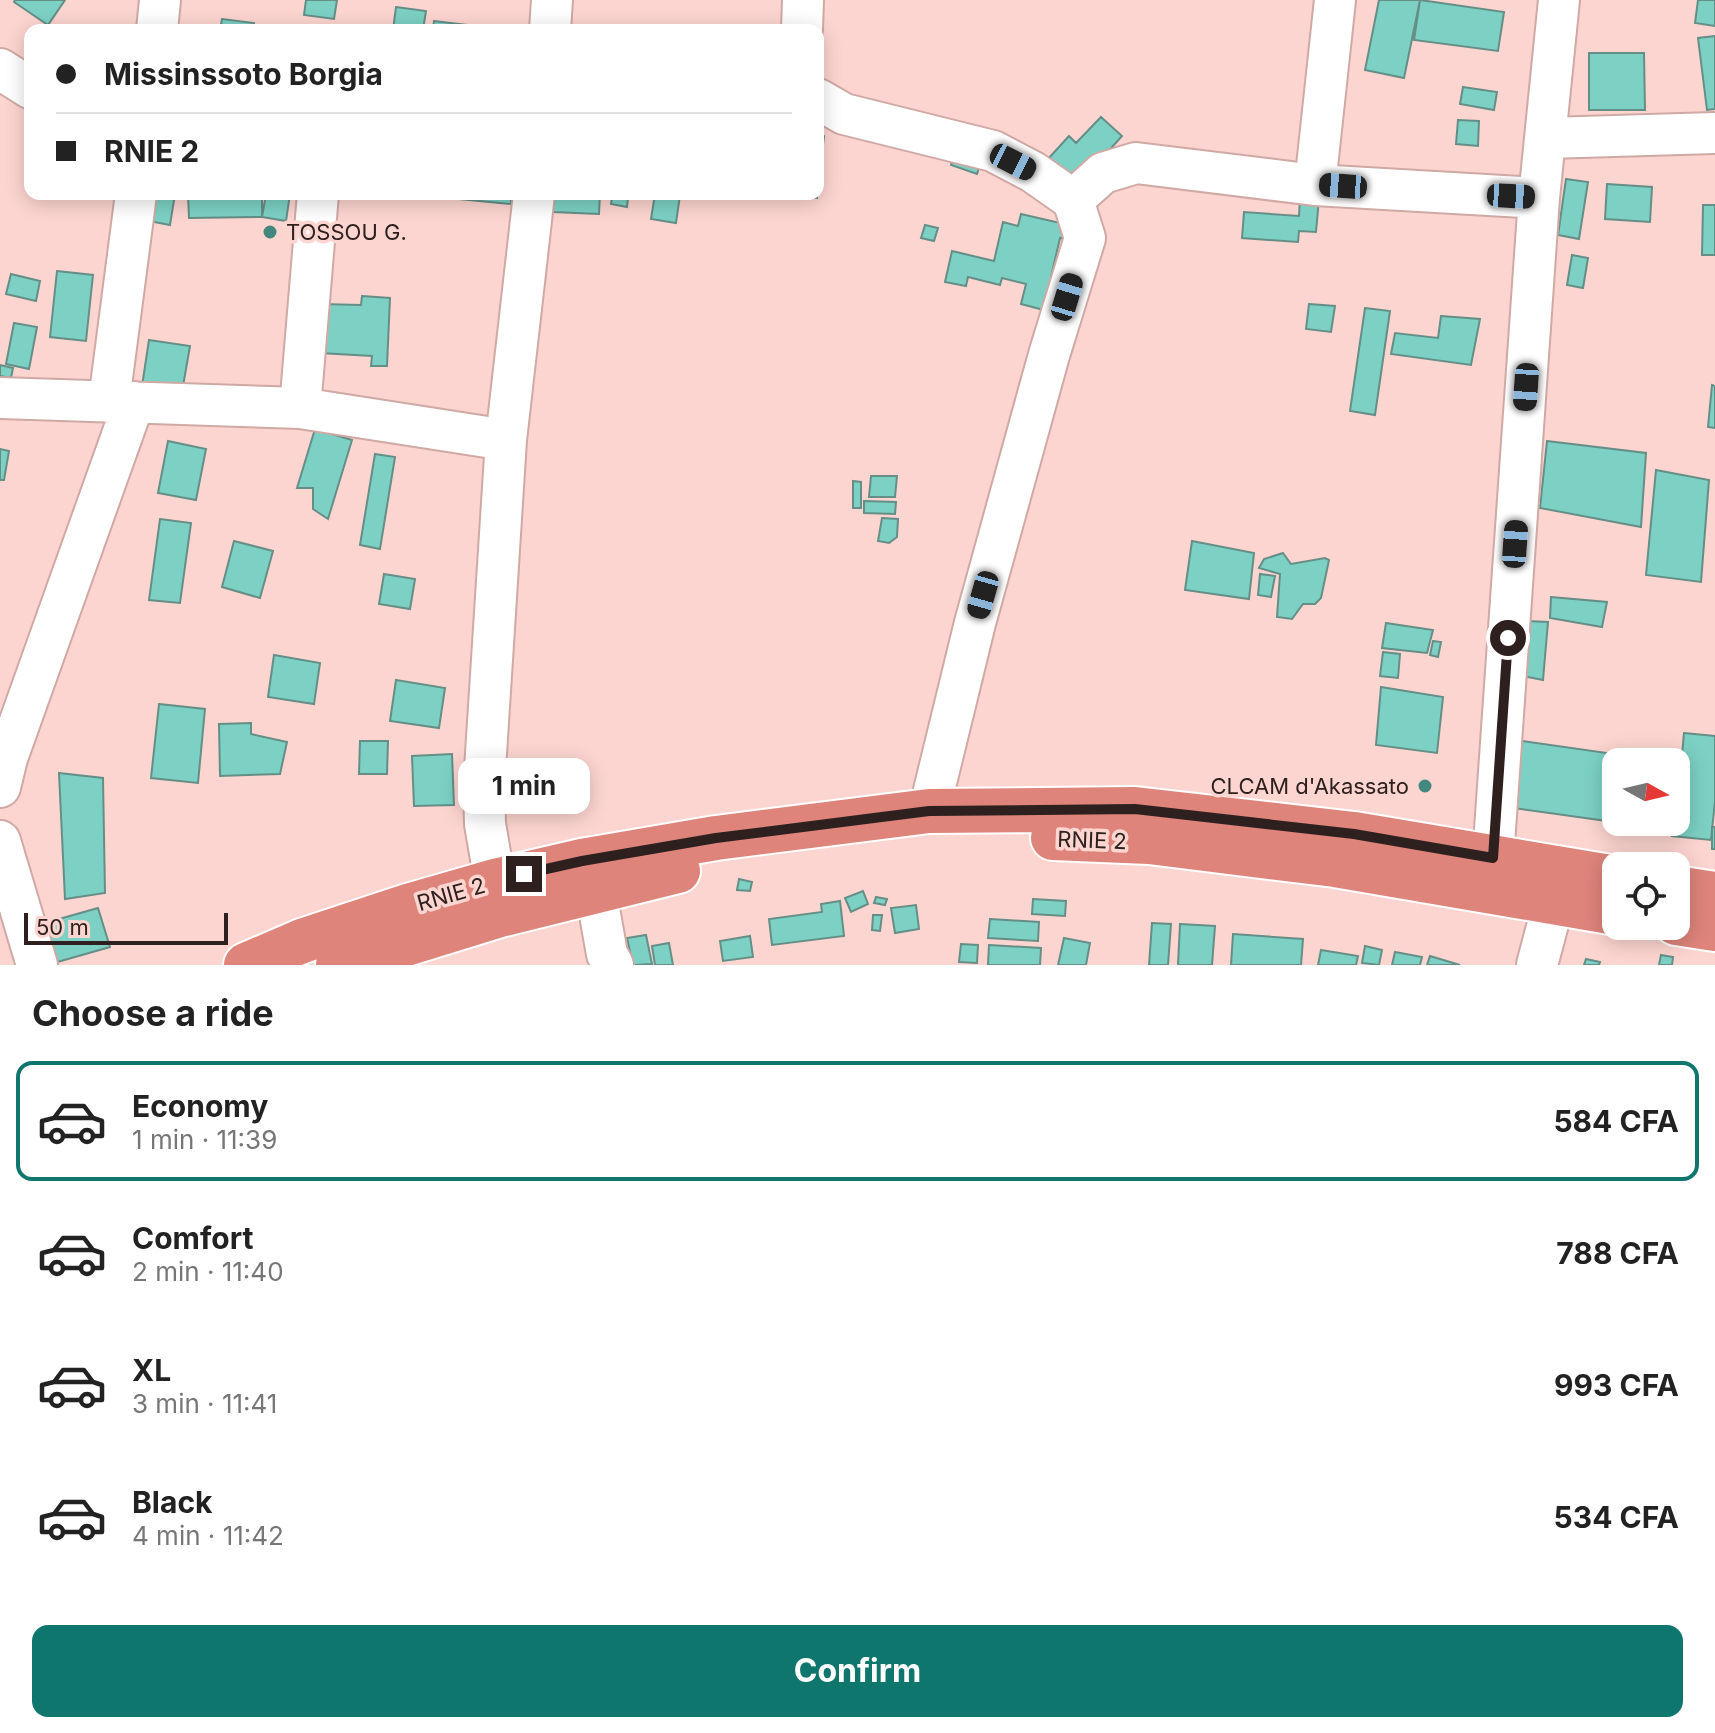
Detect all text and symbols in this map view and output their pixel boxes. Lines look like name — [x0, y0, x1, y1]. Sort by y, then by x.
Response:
text: Missinssoto Borgia — [104, 56, 383, 92]
text: RNIE 2 — [104, 133, 199, 169]
car — [986, 140, 1040, 184]
car — [1318, 172, 1368, 200]
car — [1486, 183, 1536, 209]
place label: TOSSOU G. — [286, 219, 407, 245]
marker: TOSSOU G. — [261, 223, 279, 241]
car — [1049, 271, 1085, 323]
car — [1512, 362, 1540, 412]
car — [1501, 519, 1529, 569]
car — [965, 569, 1001, 621]
route start — [1490, 620, 1526, 656]
north arrow — [1602, 748, 1690, 836]
map controls — [1602, 748, 1690, 940]
callout: 1 min — [458, 758, 590, 814]
text: 1 min — [492, 770, 556, 801]
place label: CLCAM d'Akassato — [1211, 773, 1409, 799]
marker: CLCAM d'Akassato — [1416, 777, 1434, 795]
street label: RNIE 2 — [1057, 826, 1127, 854]
button: locate — [1602, 852, 1690, 940]
route end — [506, 856, 542, 892]
street label: RNIE 2 — [414, 872, 488, 916]
scale bar — [24, 909, 228, 945]
text: 50 m — [36, 914, 89, 940]
text: Choose a ride — [32, 991, 274, 1035]
icon: car — [36, 1085, 108, 1157]
text: Economy — [132, 1088, 268, 1124]
text: 584 CFA — [1553, 1103, 1679, 1139]
text: 1 min · 11:39 — [132, 1124, 277, 1155]
icon: car — [36, 1217, 108, 1289]
text: Comfort — [132, 1220, 253, 1256]
text: 788 CFA — [1556, 1235, 1679, 1271]
text: 2 min · 11:40 — [132, 1256, 284, 1287]
icon: car — [36, 1349, 108, 1421]
text: XL — [132, 1352, 171, 1388]
text: 993 CFA — [1554, 1367, 1679, 1403]
text: 3 min · 11:41 — [132, 1388, 277, 1419]
icon: car — [36, 1481, 108, 1553]
text: Black — [132, 1484, 212, 1520]
text: 534 CFA — [1554, 1499, 1679, 1535]
text: 4 min · 11:42 — [132, 1520, 284, 1551]
button: Confirm — [32, 1625, 1683, 1717]

